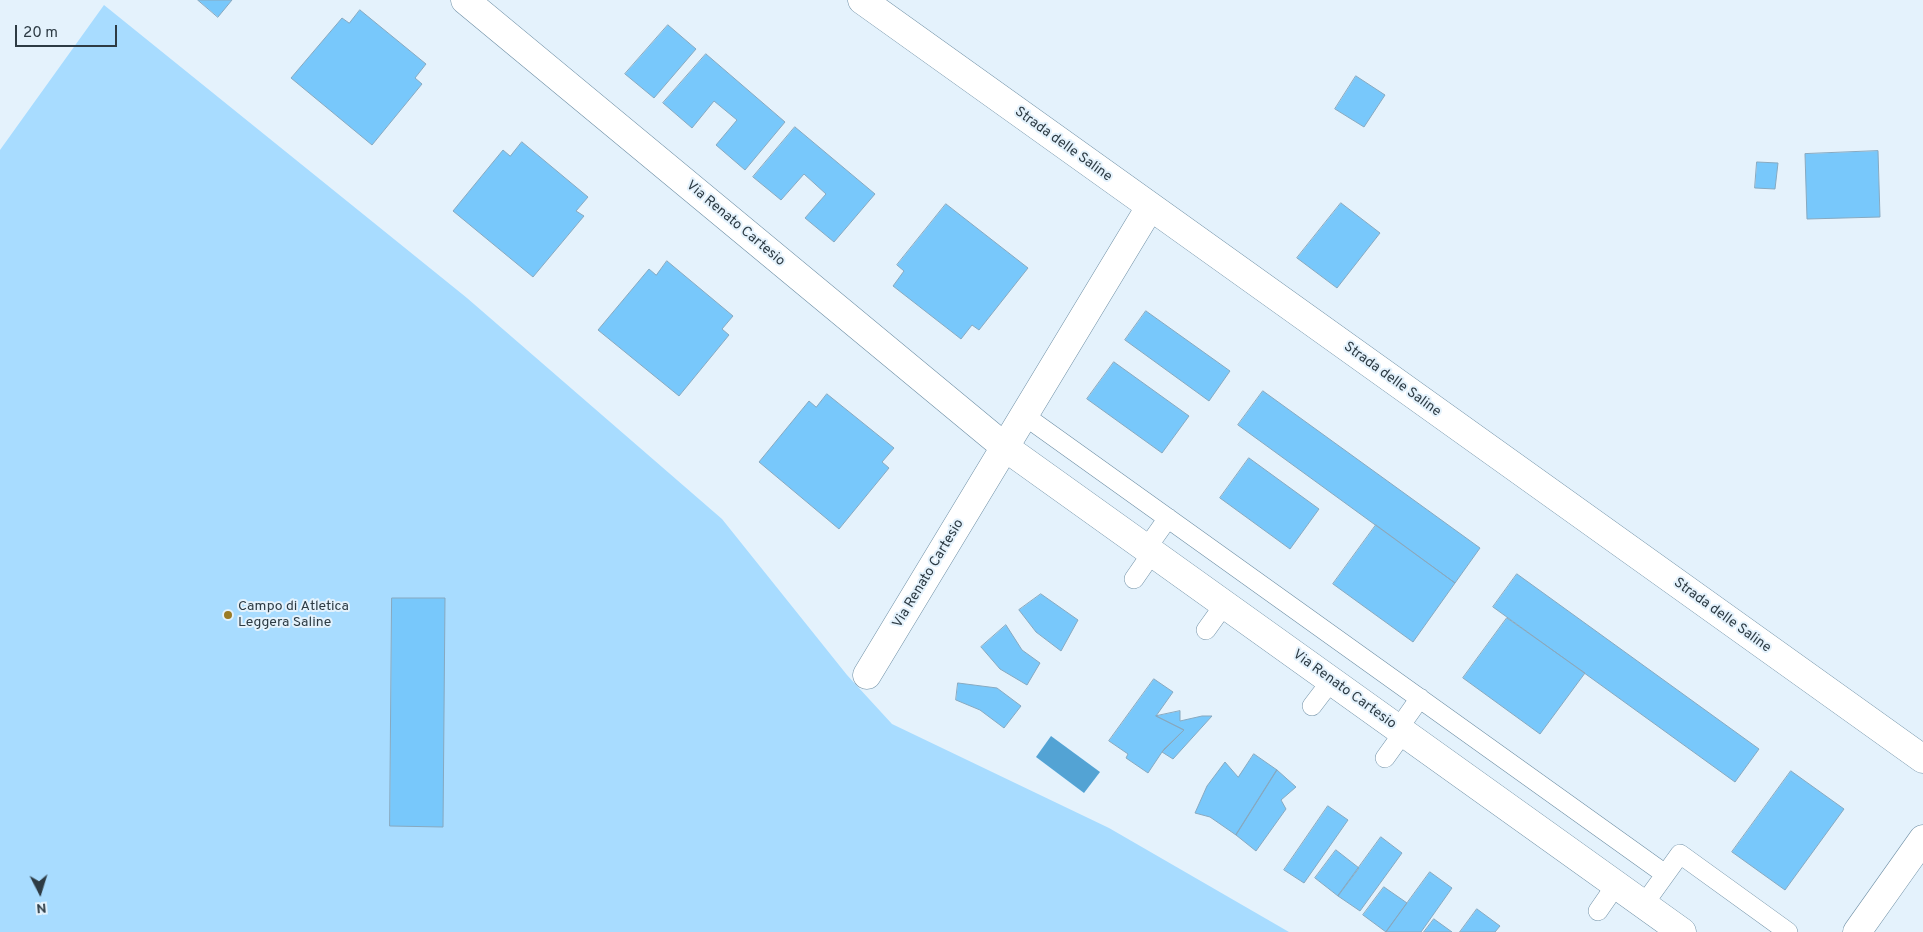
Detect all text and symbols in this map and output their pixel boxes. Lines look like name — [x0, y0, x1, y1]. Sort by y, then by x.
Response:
scale bar — [18, 15, 120, 47]
text: 20 m — [23, 24, 58, 43]
street label: Strada delle Saline — [1011, 104, 1115, 186]
street label: Via Renato Cartesio — [682, 178, 788, 270]
street label: Strada delle Saline — [1340, 339, 1444, 421]
street label: Via Renato Cartesio — [890, 517, 968, 631]
street label: Strada delle Saline — [1670, 575, 1774, 657]
place label: Campo di Atletica Leggera Saline — [238, 599, 349, 632]
marker: Campo di Atletica Leggera Saline — [222, 609, 234, 621]
street label: Via Renato Cartesio — [1289, 647, 1399, 733]
north arrow — [15, 867, 65, 917]
text: N — [36, 899, 47, 916]

